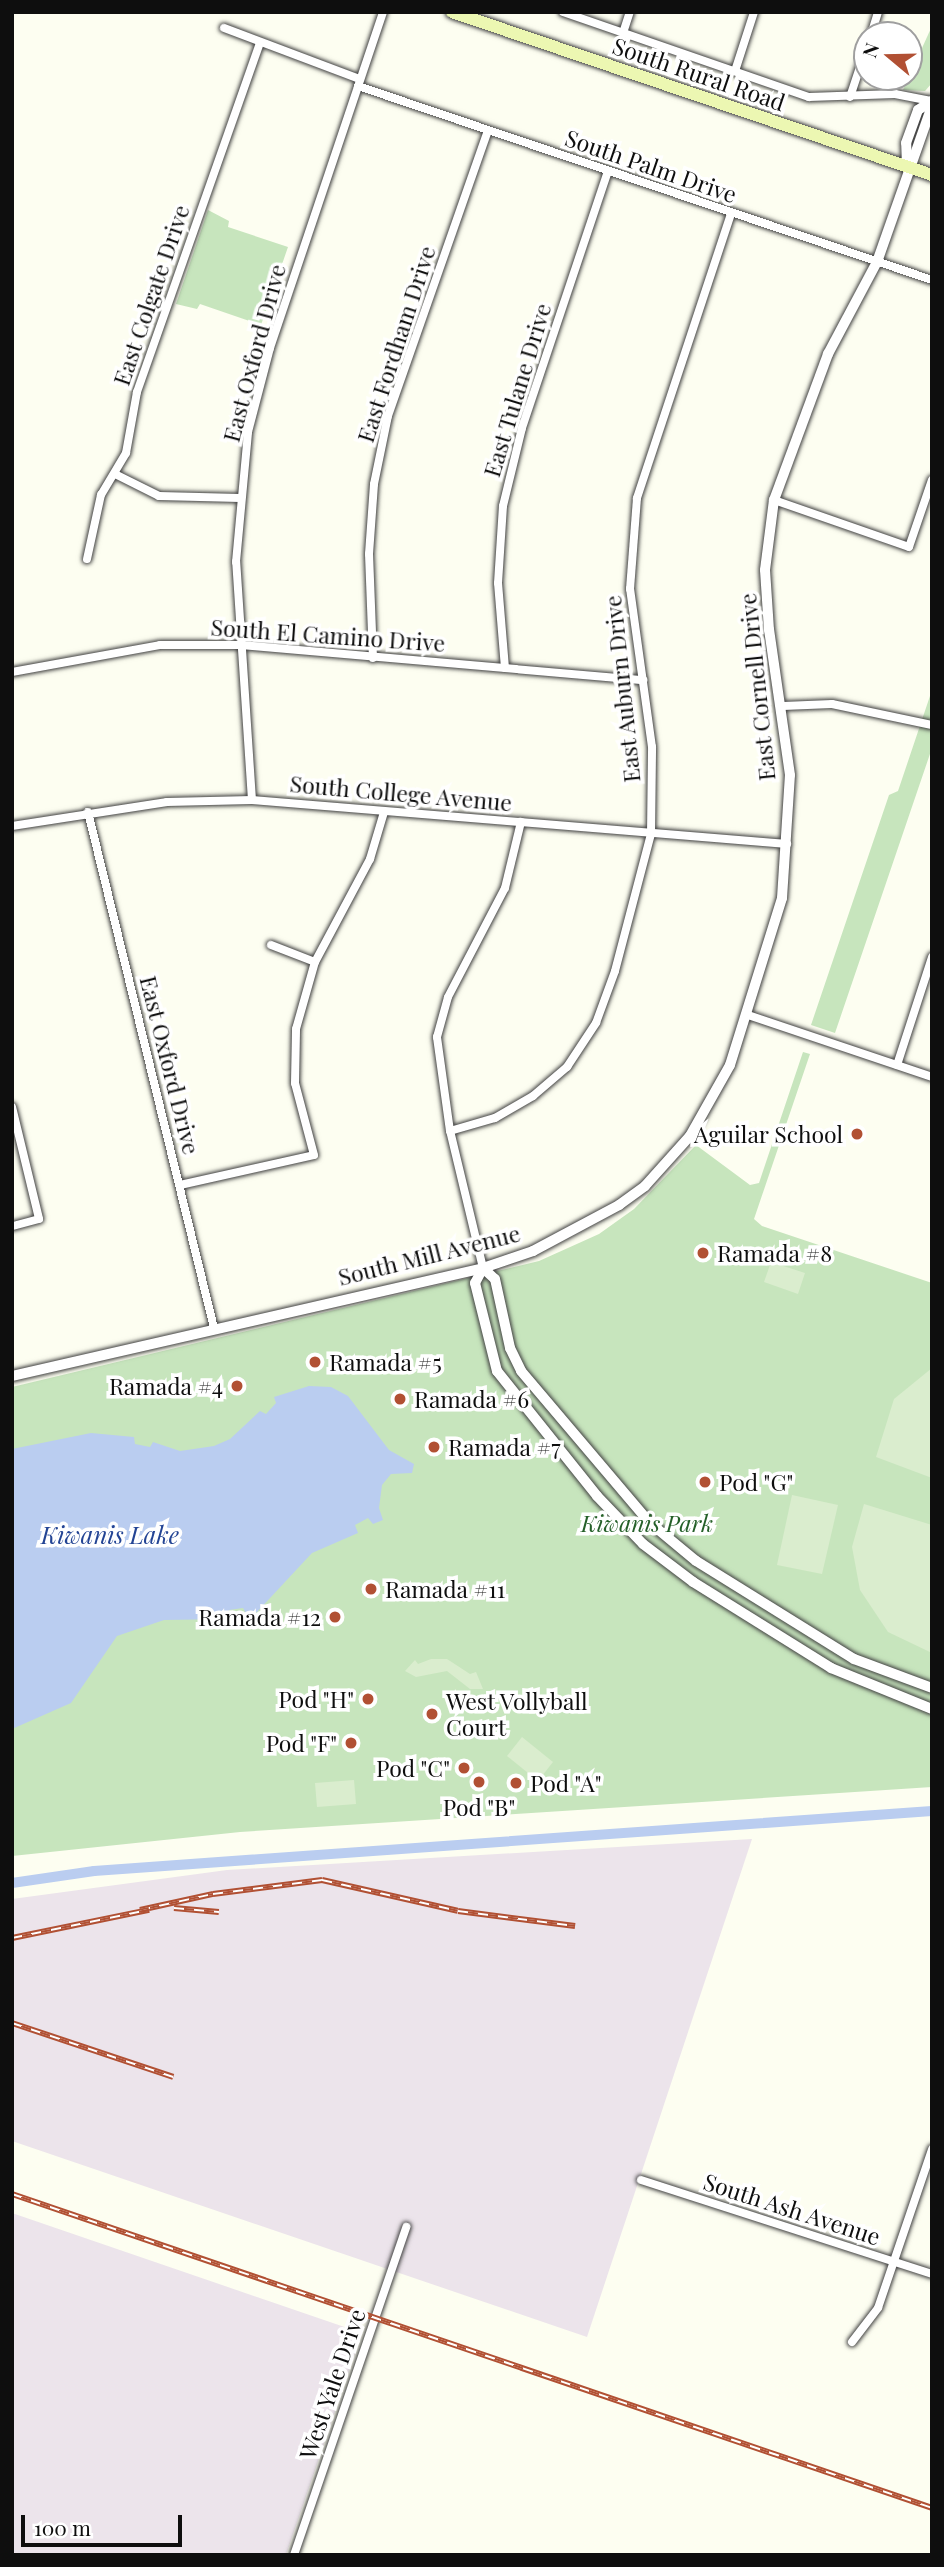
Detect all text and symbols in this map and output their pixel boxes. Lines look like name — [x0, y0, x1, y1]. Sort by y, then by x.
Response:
north arrow — [853, 21, 923, 91]
street label: South Rural Road — [609, 32, 789, 116]
text: N — [856, 39, 885, 61]
street label: South Palm Drive — [562, 124, 740, 208]
street label: East Colgate Drive — [107, 201, 195, 389]
street label: East Fordham Drive — [351, 242, 441, 446]
street label: East Oxford Drive — [217, 261, 291, 445]
street label: East Tulane Drive — [477, 299, 557, 481]
street label: East Cornell Drive — [733, 592, 781, 782]
street label: East Auburn Drive — [598, 594, 646, 784]
street label: South El Camino Drive — [210, 613, 446, 657]
street label: South College Avenue — [288, 770, 514, 816]
street label: East Oxford Drive — [134, 973, 206, 1157]
place label: Aguilar School — [694, 1120, 843, 1148]
marker: Aguilar School — [849, 1126, 865, 1142]
street label: South Mill Avenue — [335, 1219, 523, 1291]
place label: Ramada #8 — [717, 1239, 832, 1267]
marker: Ramada #8 — [695, 1245, 711, 1261]
place label: Ramada #5 — [329, 1348, 442, 1376]
marker: Ramada #5 — [307, 1354, 323, 1370]
place label: Ramada #4 — [109, 1372, 223, 1400]
marker: Ramada #4 — [229, 1378, 245, 1394]
place label: Ramada #6 — [414, 1385, 529, 1413]
marker: Ramada #6 — [392, 1391, 408, 1407]
place label: Ramada #7 — [448, 1433, 561, 1461]
marker: Ramada #7 — [426, 1439, 442, 1455]
place label: Pod "G" — [719, 1468, 794, 1496]
marker: Pod "G" — [697, 1474, 713, 1490]
park label: Kiwanis Park — [581, 1509, 713, 1537]
water label: Kiwanis Lake — [41, 1521, 179, 1549]
place label: Ramada #11 — [385, 1575, 505, 1603]
marker: Ramada #11 — [363, 1581, 379, 1597]
place label: Ramada #12 — [198, 1603, 321, 1631]
marker: Ramada #12 — [327, 1609, 343, 1625]
place label: Pod "H" — [278, 1685, 354, 1713]
place label: West Vollyball Court — [446, 1687, 589, 1741]
marker: Pod "H" — [360, 1691, 376, 1707]
marker: West Vollyball Court — [424, 1706, 440, 1722]
place label: Pod "F" — [265, 1729, 337, 1757]
marker: Pod "F" — [343, 1735, 359, 1751]
place label: Pod "C" — [376, 1754, 450, 1782]
marker: Pod "C" — [456, 1760, 472, 1776]
place label: Pod "A" — [530, 1769, 602, 1797]
marker: Pod "B" — [471, 1774, 487, 1790]
marker: Pod "A" — [508, 1775, 524, 1791]
place label: Pod "B" — [443, 1793, 515, 1821]
street label: South Ash Avenue — [699, 2167, 885, 2251]
street label: West Yale Drive — [293, 2305, 371, 2463]
scale bar — [24, 2500, 186, 2544]
text: 100 m — [34, 2513, 91, 2541]

